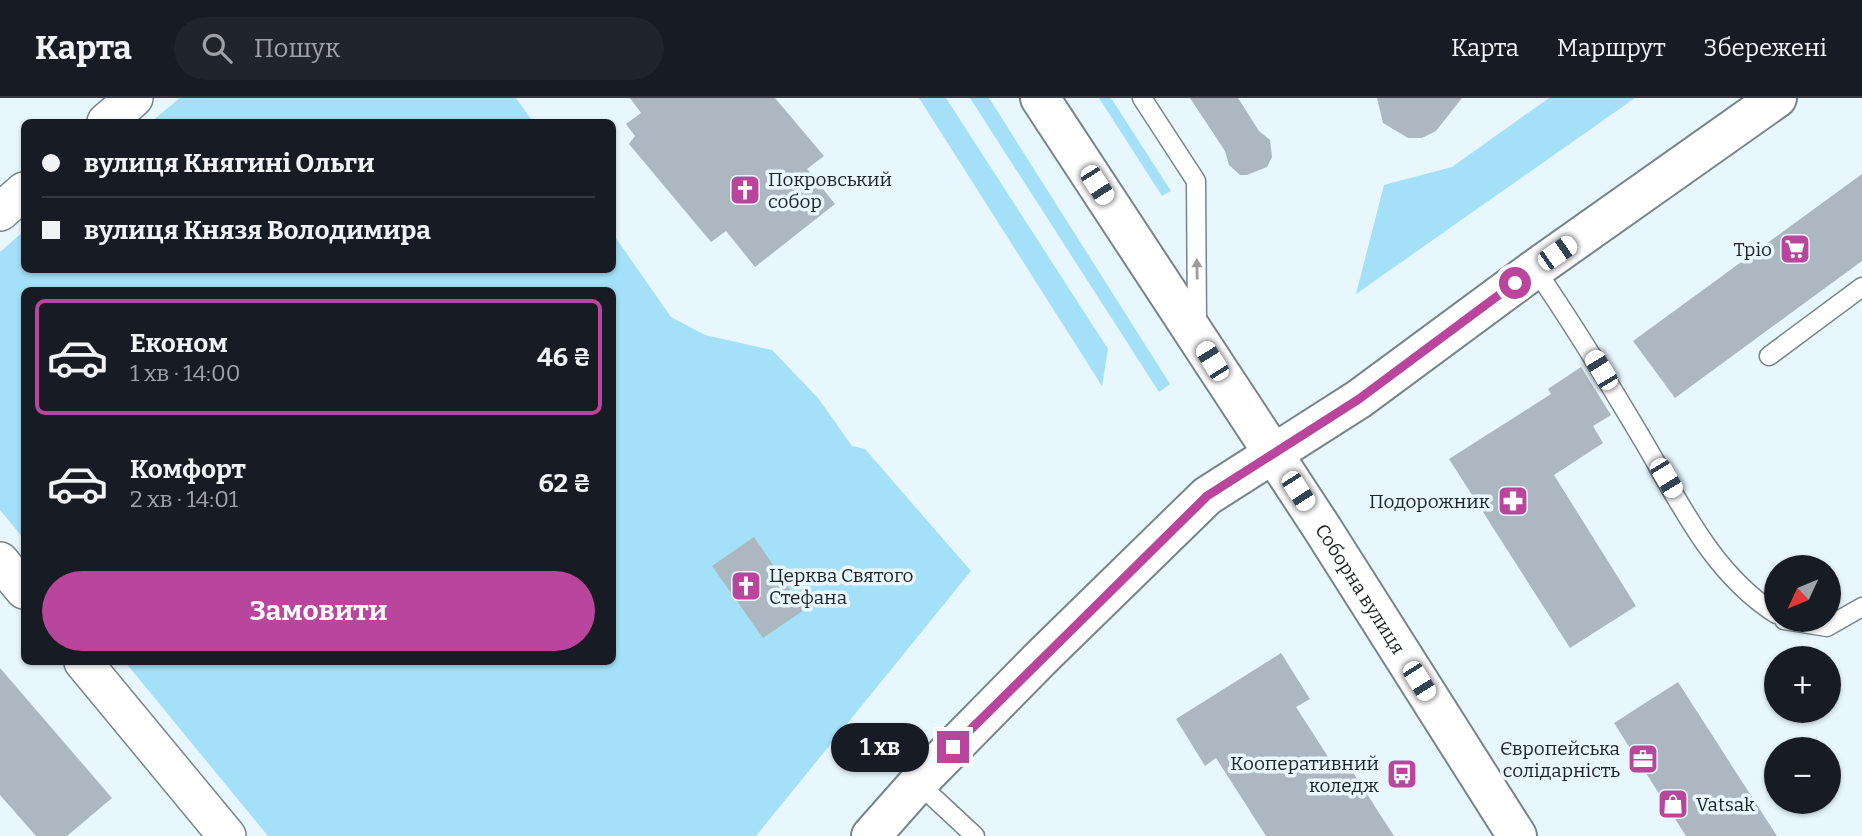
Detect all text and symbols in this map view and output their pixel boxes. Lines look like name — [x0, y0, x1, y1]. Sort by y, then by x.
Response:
search box — [174, 17, 664, 80]
text: Карта — [35, 28, 132, 68]
icon: search — [198, 29, 236, 67]
text: Пошук — [254, 33, 340, 64]
text: Карта — [1451, 34, 1519, 62]
text: Маршрут — [1557, 34, 1666, 62]
text: Збережені — [1704, 34, 1827, 62]
text: вулиця Княгині Ольги — [84, 148, 374, 179]
car — [1077, 162, 1118, 208]
place label: Покровський собор — [768, 168, 892, 213]
church icon: Покровський собор — [728, 173, 762, 207]
text: вулиця Князя Володимира — [84, 215, 431, 246]
car — [1534, 232, 1581, 274]
supermarket icon: Тріо — [1778, 232, 1812, 266]
place label: Тріо — [1733, 238, 1772, 261]
one-way arrow — [1191, 258, 1202, 280]
route start — [1499, 267, 1531, 299]
icon: car — [46, 326, 109, 389]
text: Економ — [130, 328, 228, 359]
car — [1192, 338, 1233, 384]
text: 46 ₴ — [537, 342, 591, 373]
car — [1582, 347, 1621, 393]
text: 1 хв · 14:00 — [130, 359, 240, 387]
icon: car — [46, 452, 109, 515]
text: Комфорт — [130, 454, 246, 485]
car — [1647, 455, 1686, 501]
text: 62 ₴ — [538, 468, 591, 499]
car — [1278, 468, 1319, 514]
pharmacy icon: Подорожник — [1496, 484, 1530, 518]
text: 2 хв · 14:01 — [130, 485, 238, 513]
place label: Подорожник — [1369, 490, 1491, 513]
street label: Соборна вулиця — [1311, 519, 1410, 658]
north arrow — [1764, 555, 1841, 632]
map controls — [1764, 555, 1841, 814]
place label: Церква Святого Стефана — [769, 564, 914, 609]
church icon: Церква Святого Стефана — [729, 569, 763, 603]
button: Замовити — [42, 571, 595, 651]
button: + — [1764, 646, 1841, 723]
car — [1399, 658, 1440, 704]
callout: 1 хв — [830, 722, 928, 772]
route end — [937, 731, 969, 763]
text: 1 хв — [860, 733, 900, 761]
place label: Європейська солідарність — [1500, 737, 1621, 782]
button: − — [1764, 737, 1841, 814]
office icon: Європейська солідарність — [1626, 742, 1660, 776]
place label: Кооперативний коледж — [1230, 752, 1379, 797]
bus stop icon: Кооперативний коледж — [1385, 757, 1419, 791]
shop icon: Vatsak — [1656, 787, 1690, 821]
place label: Vatsak — [1696, 793, 1755, 816]

